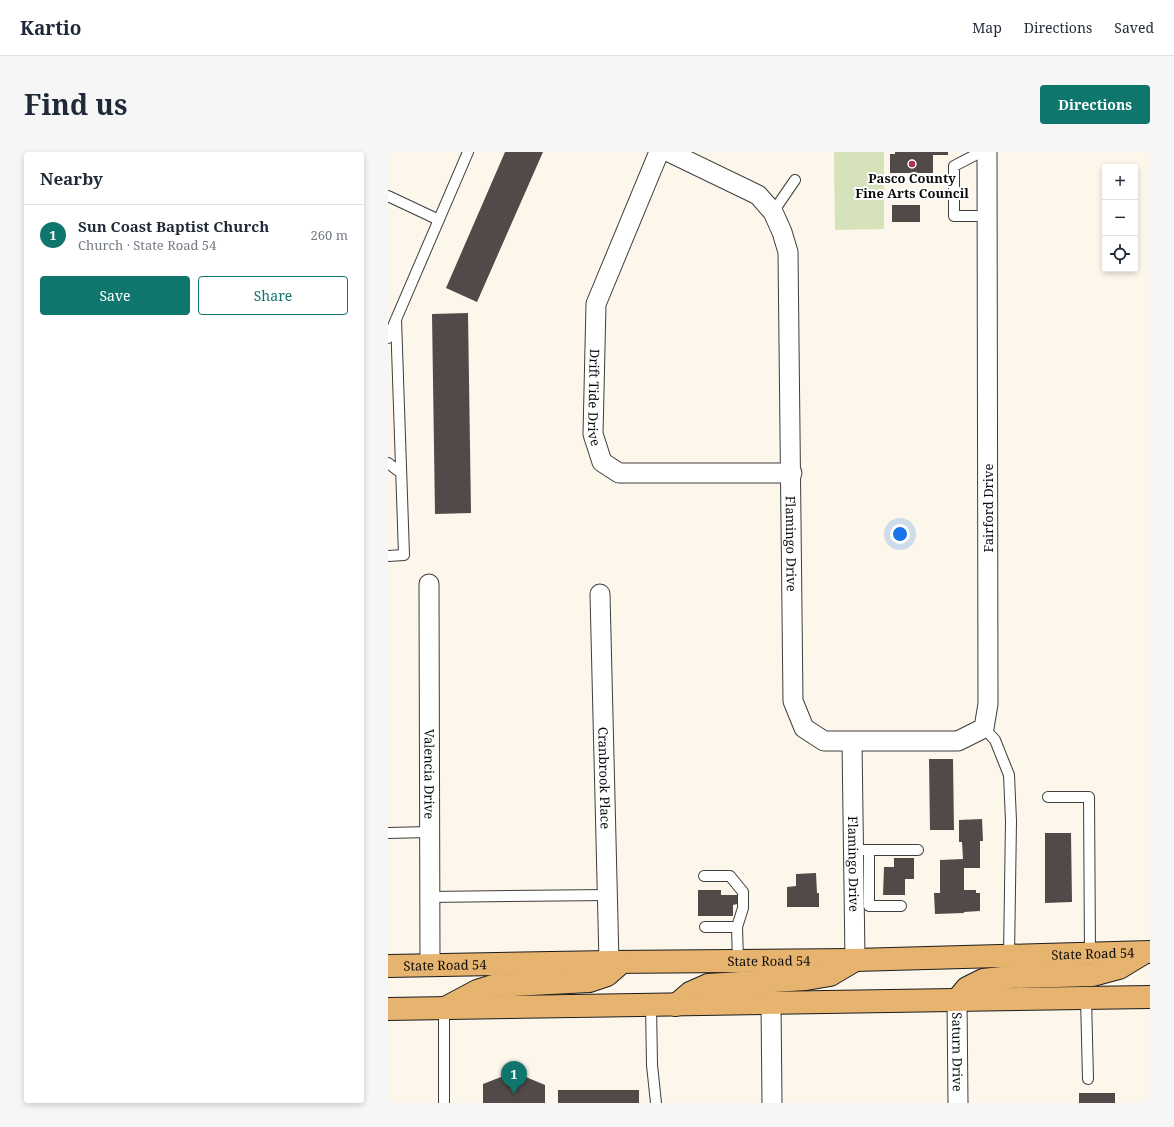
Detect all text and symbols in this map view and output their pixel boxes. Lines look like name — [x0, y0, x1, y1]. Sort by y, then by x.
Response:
text: Kartio — [20, 15, 81, 41]
text: Map — [972, 18, 1002, 37]
text: Directions — [1024, 18, 1092, 37]
text: Saved — [1114, 18, 1154, 37]
text: Find us — [24, 85, 128, 123]
button: Directions — [1040, 85, 1150, 124]
marker: Pasco County Fine Arts Council — [907, 159, 917, 169]
map controls — [1102, 164, 1138, 272]
button: + — [1102, 164, 1138, 200]
text: Nearby — [40, 167, 103, 190]
place label: Pasco County Fine Arts Council — [855, 169, 969, 202]
button: − — [1102, 200, 1138, 236]
text: Sun Coast Baptist Church — [78, 216, 269, 236]
text: 1 — [49, 226, 57, 244]
text: 260 m — [311, 226, 348, 244]
text: Church · State Road 54 — [78, 236, 216, 254]
button: locate — [1102, 236, 1138, 272]
button: Save — [40, 276, 190, 315]
button: Share — [198, 276, 348, 315]
street label: Drift Tide Drive — [584, 349, 605, 448]
street label: Fairford Drive — [979, 464, 997, 552]
street label: Flamingo Drive — [782, 496, 801, 592]
your location — [890, 524, 910, 544]
street label: Cranbrook Place — [594, 727, 615, 829]
street label: Valencia Drive — [420, 729, 439, 819]
street label: Flamingo Drive — [844, 816, 863, 912]
street label: State Road 54 — [1051, 943, 1135, 964]
street label: State Road 54 — [727, 951, 811, 970]
street label: State Road 54 — [403, 955, 487, 975]
street label: Saturn Drive — [948, 1012, 967, 1092]
pin: 1 — [501, 1061, 527, 1094]

